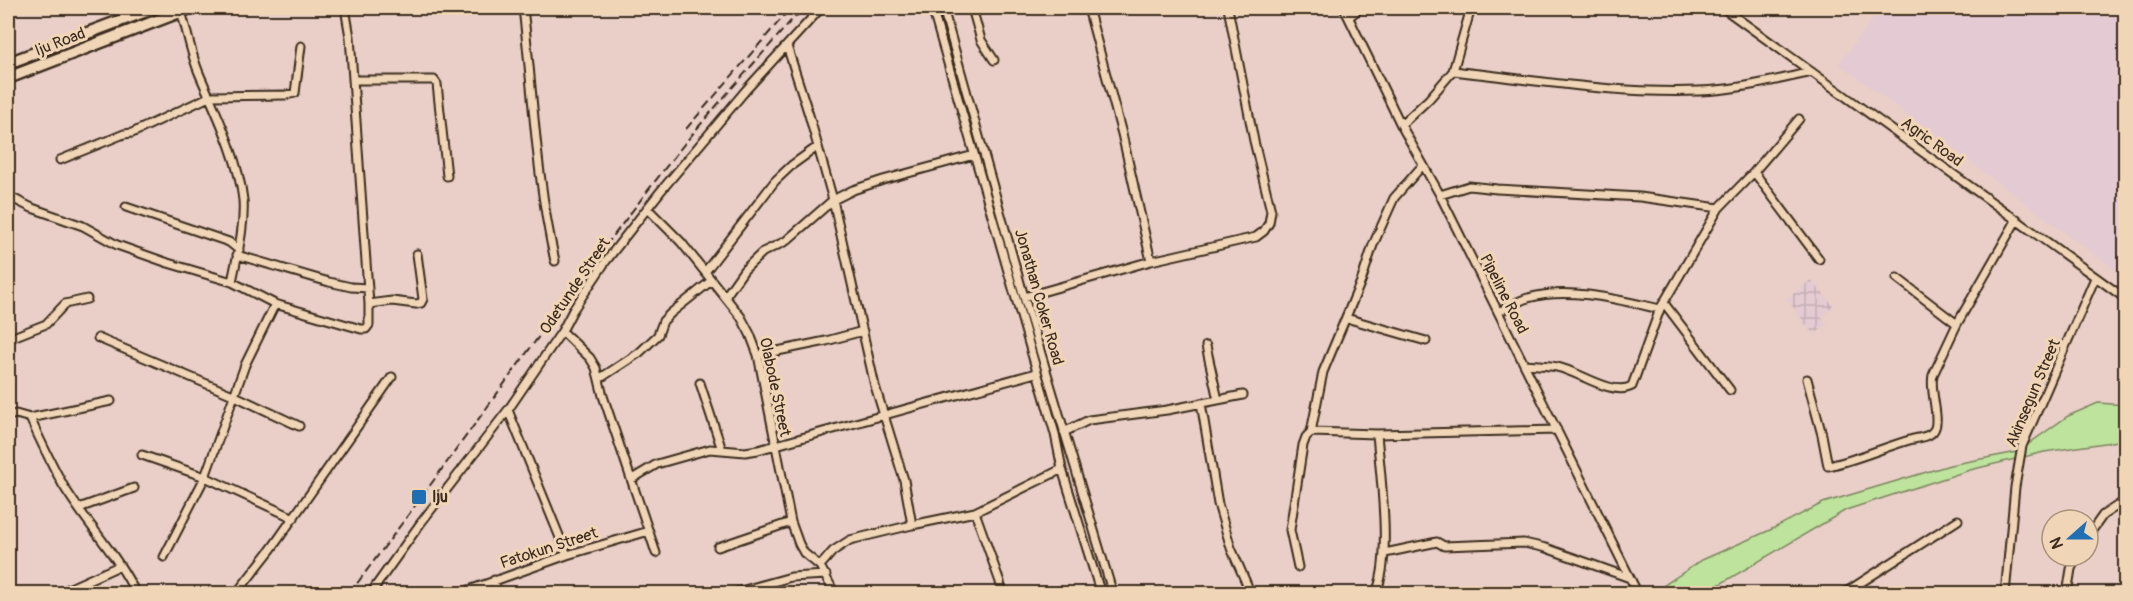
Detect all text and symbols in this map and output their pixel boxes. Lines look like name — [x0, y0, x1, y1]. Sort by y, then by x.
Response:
street label: Iju Road — [32, 23, 88, 61]
street label: Agric Road — [1897, 113, 1967, 171]
street label: Jonathan Coker Road — [1010, 227, 1068, 367]
street label: Odetunde Street — [535, 233, 615, 338]
street label: Pipeline Road — [1475, 251, 1533, 337]
street label: Akinsegun Street — [2001, 335, 2065, 450]
street label: Olabode Street — [755, 336, 795, 439]
place label: Iju — [432, 487, 448, 507]
marker: Iju — [410, 488, 428, 506]
north arrow — [2040, 508, 2100, 568]
street label: Fatokun Street — [498, 523, 601, 573]
text: N — [2046, 534, 2068, 552]

